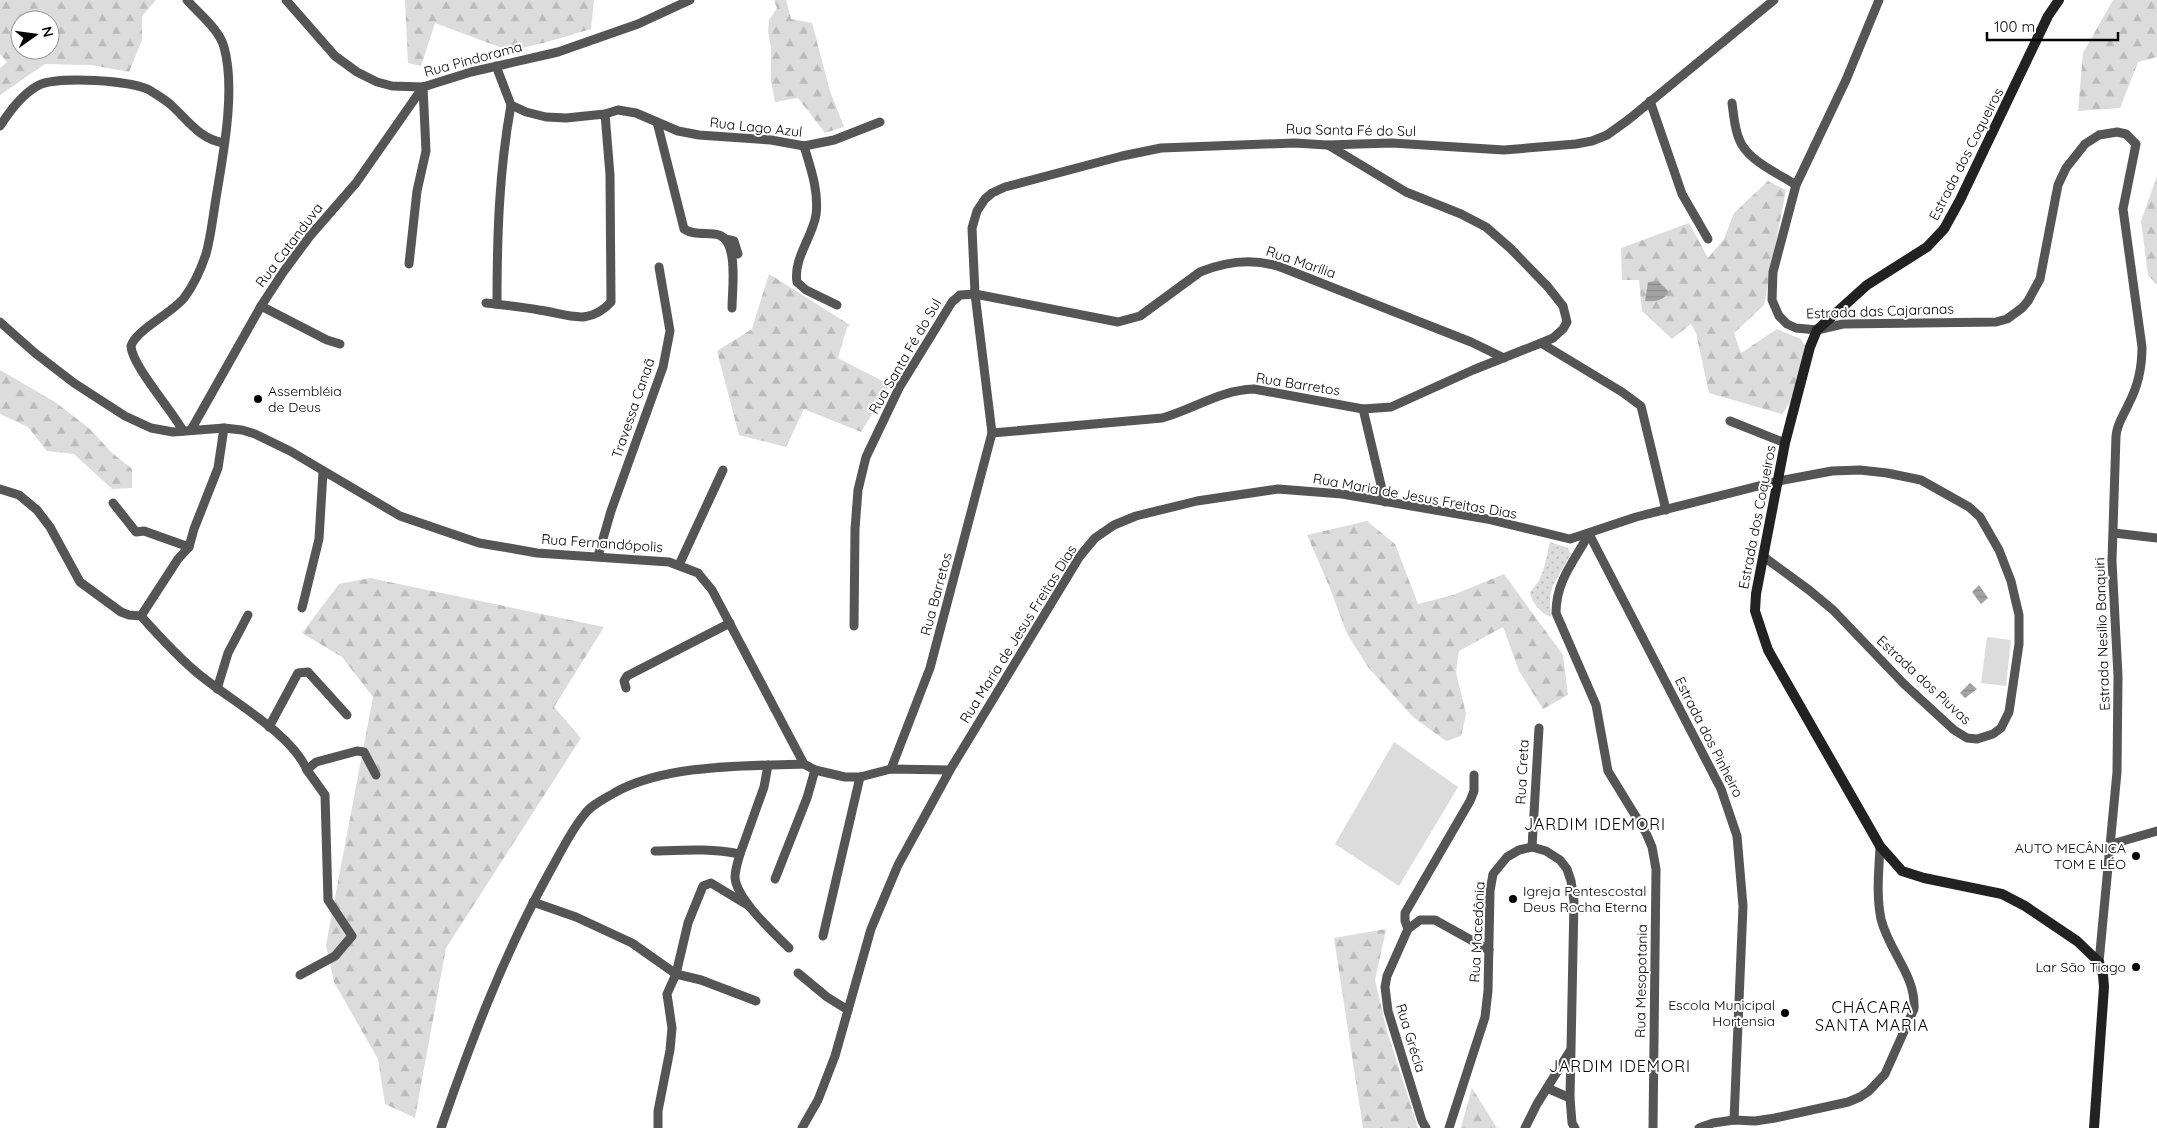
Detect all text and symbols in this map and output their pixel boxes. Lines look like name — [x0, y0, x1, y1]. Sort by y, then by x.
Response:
north arrow — [10, 10, 60, 60]
scale bar — [1987, 10, 2118, 42]
text: 100 m — [1994, 17, 2035, 36]
text: N — [38, 25, 58, 39]
street label: Rua Pindorama — [422, 37, 524, 81]
street label: Estrada dos Coqueiros — [1925, 85, 2007, 223]
street label: Rua Lago Azul — [709, 113, 803, 141]
street label: Rua Santa Fé do Sul — [1286, 120, 1416, 140]
street label: Rua Catanduva — [251, 199, 327, 291]
street label: Rua Marília — [1264, 242, 1338, 282]
street label: Rua Santa Fé do Sul — [865, 295, 945, 417]
street label: Estrada das Cajaranas — [1806, 299, 1954, 323]
street label: Travessa Canaã — [607, 356, 659, 460]
street label: Rua Barretos — [1255, 368, 1341, 400]
place label: Assembléia de Deus — [268, 382, 342, 416]
marker: Assembléia de Deus — [252, 393, 264, 405]
street label: Estrada dos Coqueiros — [1734, 444, 1780, 590]
street label: Rua Maria de Jesus Freitas Dias — [1312, 469, 1518, 523]
street label: Rua Fernandópolis — [541, 530, 663, 556]
street label: Rua Maria de Jesus Freitas Dias — [956, 542, 1080, 726]
street label: Rua Barretos — [916, 551, 956, 637]
street label: Estrada Nesilio Banquiri — [2090, 557, 2114, 711]
street label: Estrada dos Piuvas — [1873, 632, 1975, 728]
street label: Estrada dos Pinheiro — [1671, 674, 1747, 800]
street label: Rua Creta — [1511, 739, 1533, 805]
district label: JARDIM IDEMORI — [1524, 814, 1666, 834]
place label: AUTO MECÂNICA TOM E LÉO — [2015, 839, 2126, 873]
marker: AUTO MECÂNICA TOM E LÉO — [2130, 850, 2142, 862]
street label: Rua Macedônia — [1465, 881, 1489, 983]
place label: Igreja Pentescostal Deus Rocha Eterna — [1523, 882, 1647, 916]
marker: Igreja Pentescostal Deus Rocha Eterna — [1507, 893, 1519, 905]
street label: Rua Mesopotania — [1631, 924, 1651, 1038]
place label: Lar São Tiago — [2035, 958, 2126, 976]
marker: Lar São Tiago — [2130, 961, 2142, 973]
place label: Escola Municipal Hortensia — [1668, 996, 1775, 1030]
district label: CHÁCARA SANTA MARIA — [1815, 997, 1929, 1035]
street label: Rua Grécia — [1392, 1001, 1430, 1075]
marker: Escola Municipal Hortensia — [1779, 1007, 1791, 1019]
district label: JARDIM IDEMORI — [1549, 1056, 1691, 1076]

